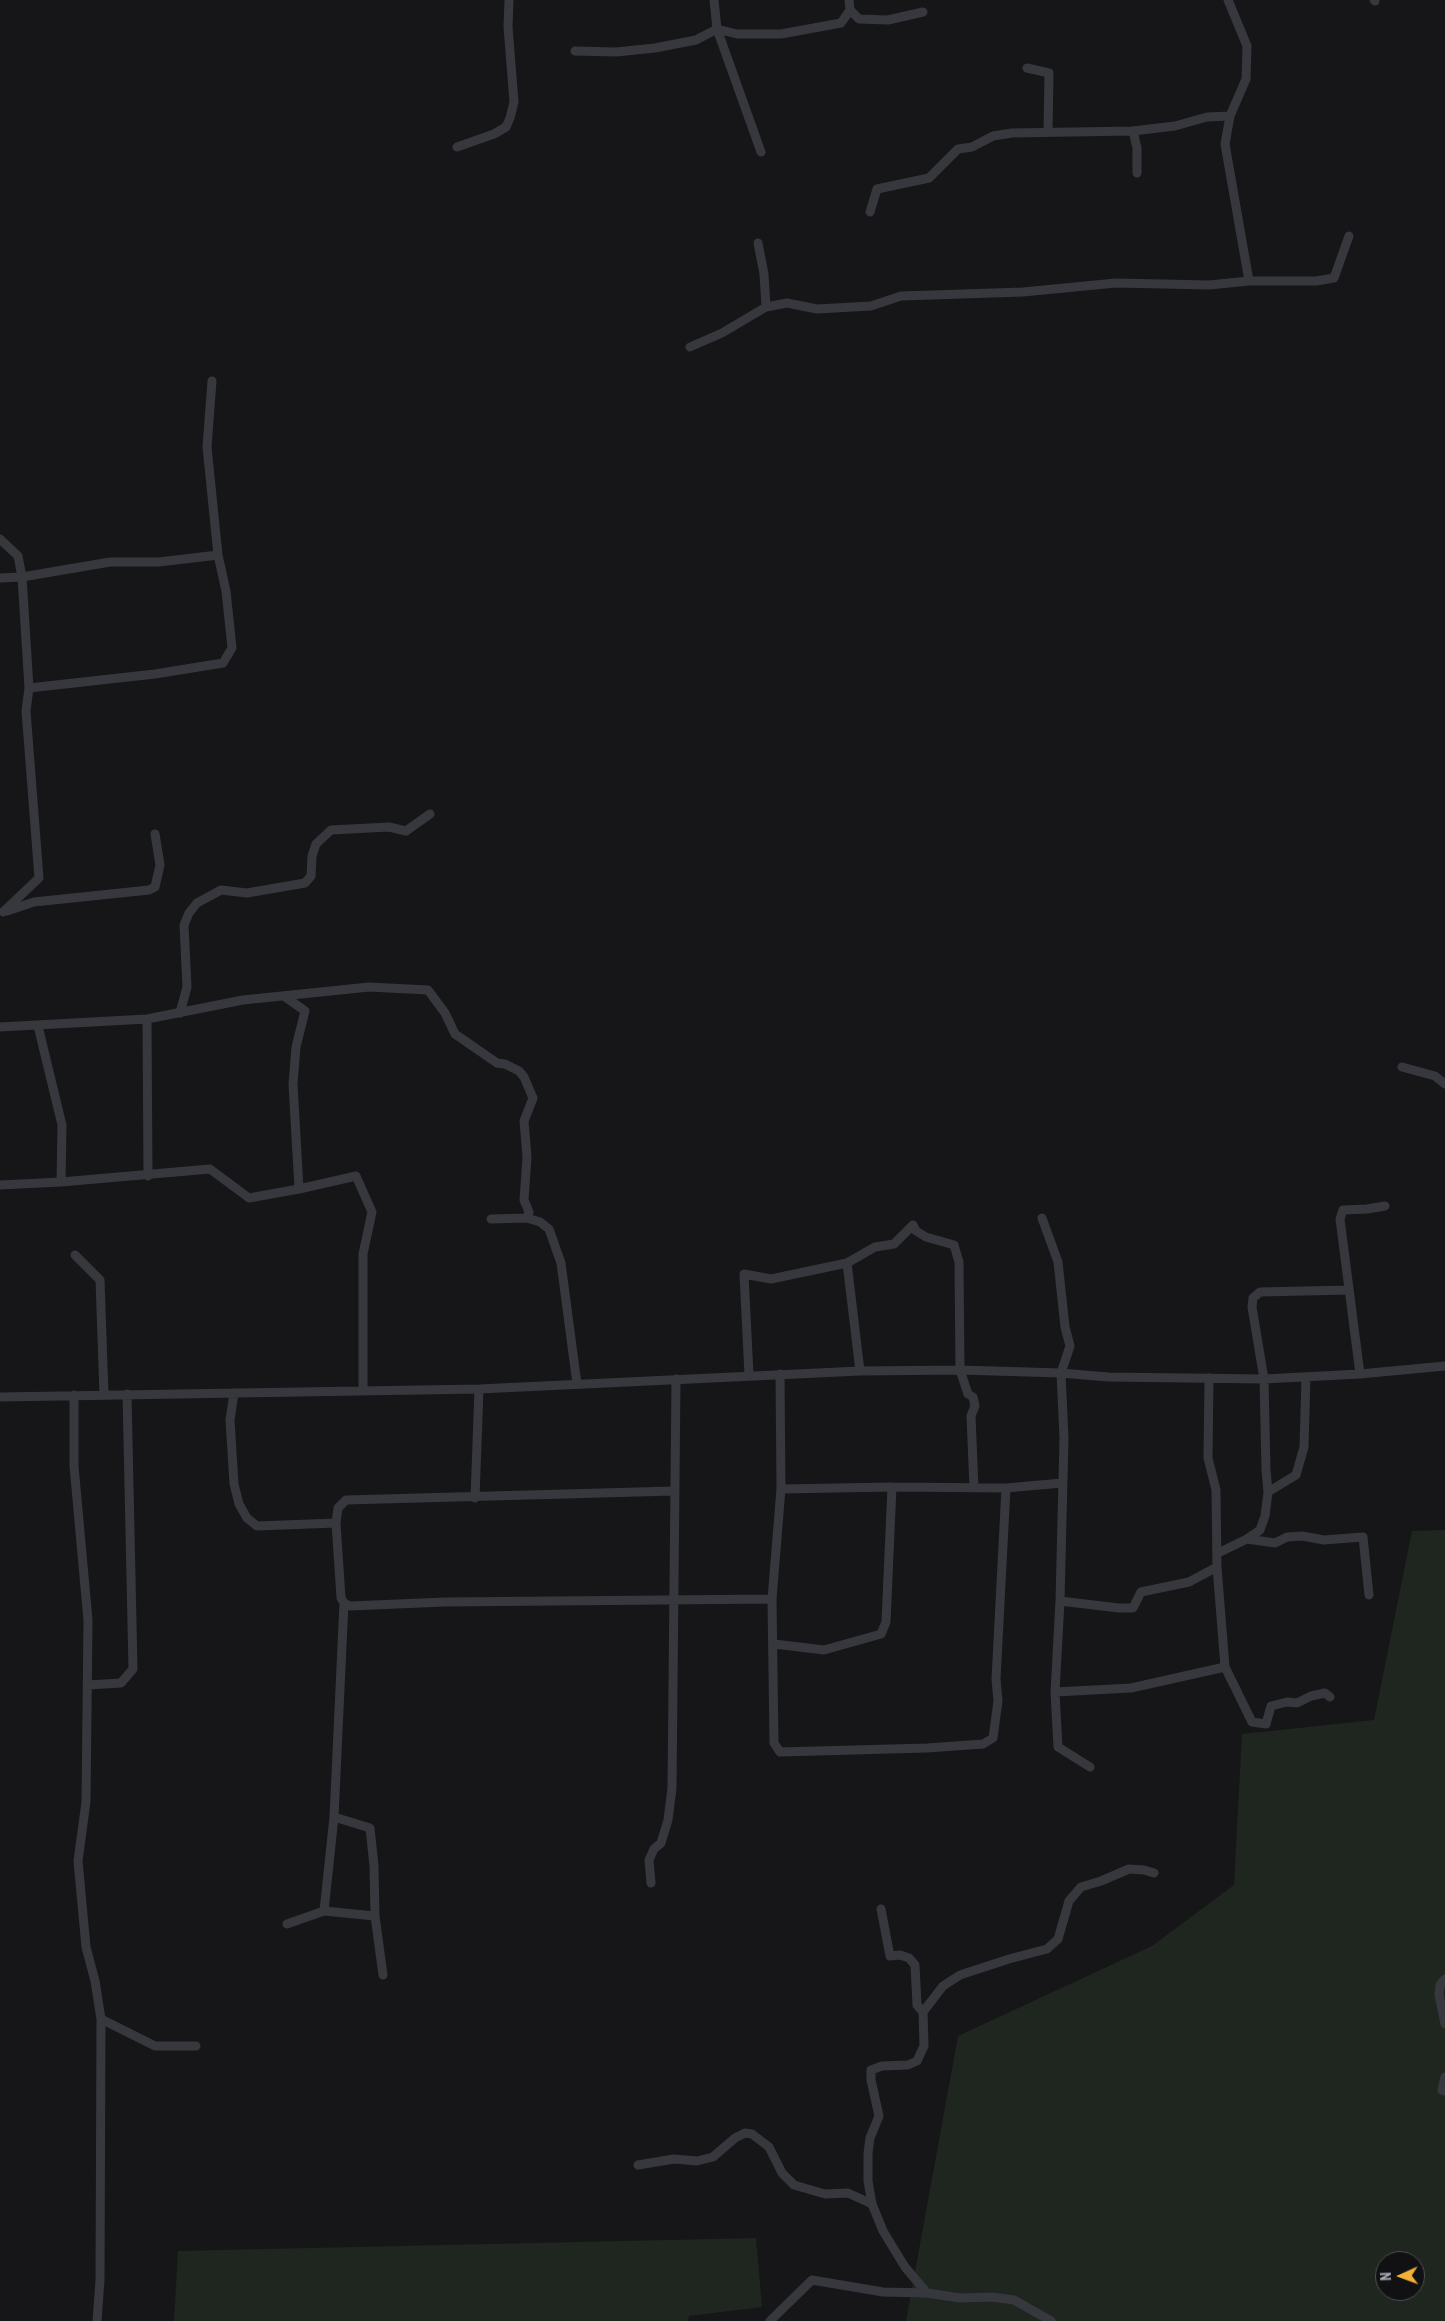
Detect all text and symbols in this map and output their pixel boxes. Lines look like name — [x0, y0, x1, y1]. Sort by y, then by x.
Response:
north arrow — [1375, 2251, 1425, 2301]
text: N — [1378, 2272, 1394, 2281]

